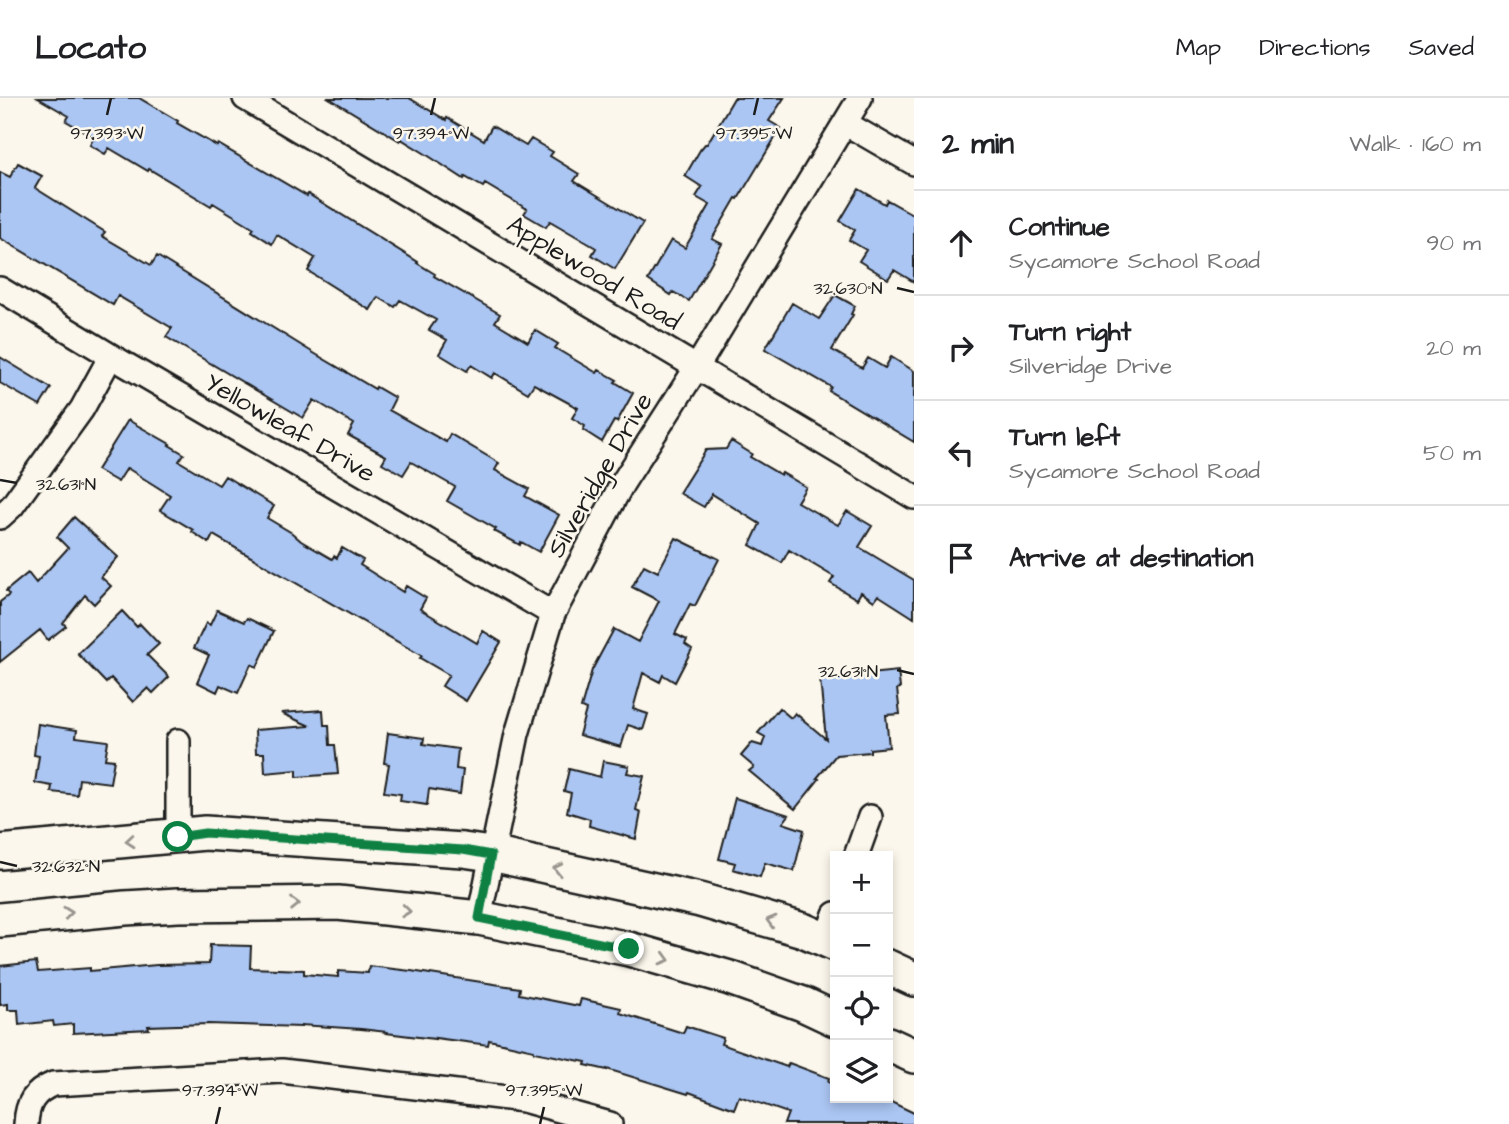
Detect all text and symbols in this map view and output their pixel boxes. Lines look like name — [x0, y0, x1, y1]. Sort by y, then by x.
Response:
text: Locato — [35, 25, 146, 71]
text: Map — [1176, 31, 1221, 65]
text: Directions — [1259, 31, 1371, 65]
text: Saved — [1409, 31, 1474, 65]
text: 97.393°W — [70, 121, 144, 146]
text: 97.394°W — [393, 121, 469, 146]
text: 97.395°W — [716, 121, 793, 146]
text: 2 min — [942, 123, 1014, 165]
text: Walk · 160 m — [1349, 128, 1481, 160]
street label: Applewood Road — [500, 207, 688, 339]
text: Continue — [1009, 209, 1110, 245]
icon: ahead — [942, 224, 980, 262]
text: 90 m — [1426, 227, 1481, 259]
text: Sycamore School Road — [1009, 245, 1260, 277]
text: 32.630°N — [813, 276, 883, 301]
text: Turn right — [1009, 314, 1131, 350]
icon: right — [942, 329, 980, 367]
text: 20 m — [1426, 332, 1481, 364]
text: Silveridge Drive — [1009, 350, 1172, 382]
street label: Yellowleaf Drive — [198, 364, 382, 492]
street label: Silveridge Drive — [538, 386, 663, 565]
text: Turn left — [1009, 419, 1120, 455]
icon: left — [942, 434, 980, 472]
text: 50 m — [1423, 437, 1481, 469]
text: Sycamore School Road — [1009, 455, 1260, 487]
text: 32.631°N — [36, 472, 96, 497]
icon: arrive — [942, 539, 980, 577]
text: Arrive at destination — [1009, 540, 1254, 576]
text: 32.631°N — [818, 659, 878, 684]
route start — [162, 821, 193, 852]
one-way arrow — [124, 833, 135, 848]
map controls — [830, 851, 893, 1103]
button: + — [830, 851, 893, 914]
text: 32.632°N — [32, 854, 100, 879]
one-way arrow — [552, 863, 564, 878]
one-way arrow — [290, 896, 301, 912]
one-way arrow — [400, 903, 412, 918]
one-way arrow — [62, 906, 74, 921]
button: − — [830, 914, 893, 977]
one-way arrow — [765, 915, 777, 930]
route end — [613, 933, 644, 964]
one-way arrow — [659, 951, 671, 966]
button: locate — [830, 977, 893, 1040]
button: layers — [830, 1040, 893, 1103]
text: 97.394°W — [182, 1078, 258, 1103]
text: 97.395°W — [506, 1078, 583, 1103]

